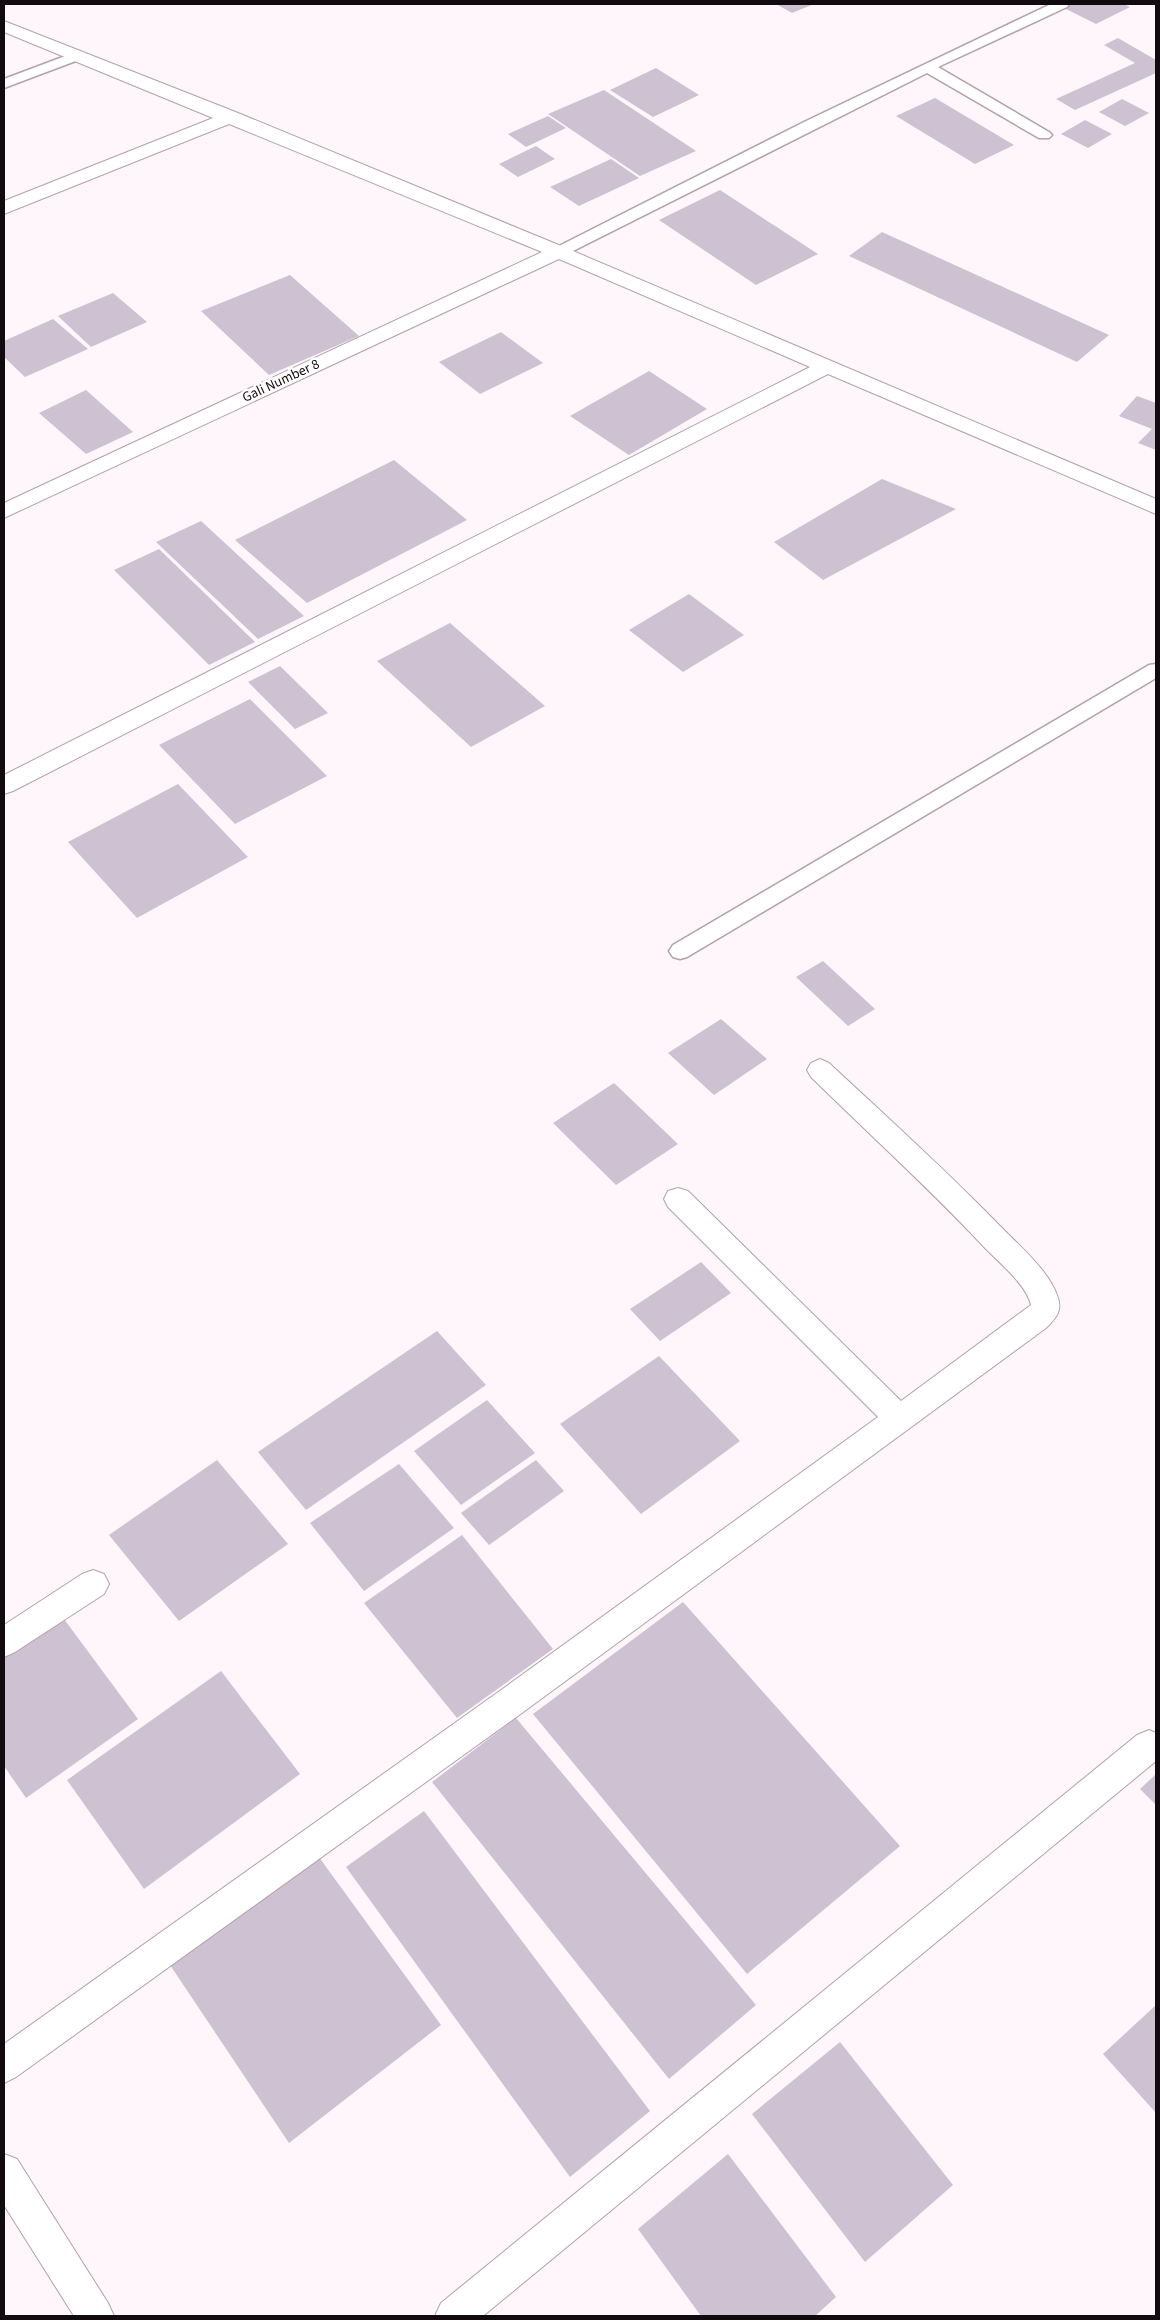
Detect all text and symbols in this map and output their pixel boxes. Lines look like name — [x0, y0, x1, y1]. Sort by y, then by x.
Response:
street label: Gali Number 8 — [239, 354, 323, 408]

